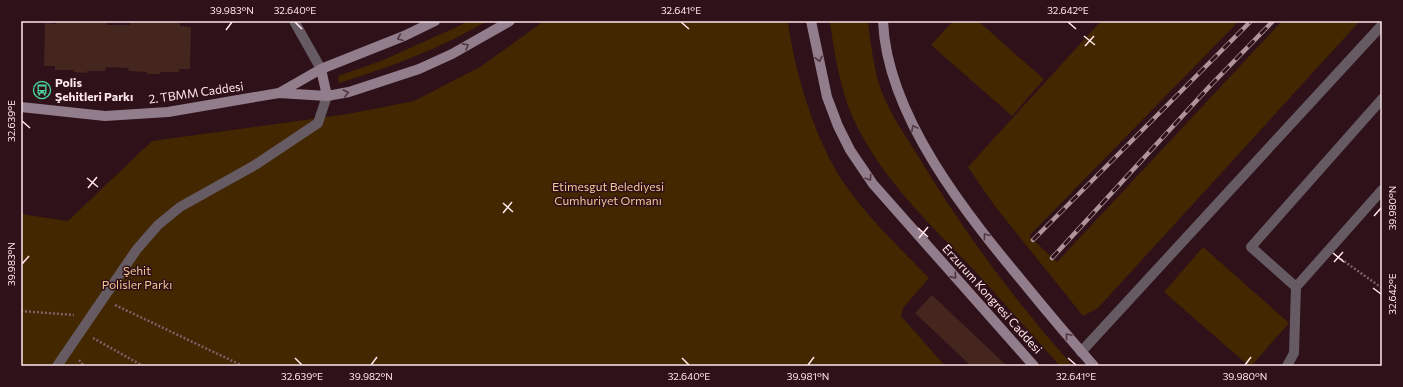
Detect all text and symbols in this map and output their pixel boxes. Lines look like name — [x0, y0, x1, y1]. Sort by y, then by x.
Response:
text: 39.983°N — [210, 4, 254, 16]
text: 32.640°E — [274, 4, 316, 16]
text: 32.641°E — [661, 4, 701, 16]
text: 32.642°E — [1047, 4, 1089, 16]
one-way arrow — [397, 33, 404, 41]
one-way arrow — [462, 43, 469, 50]
one-way arrow — [814, 56, 822, 62]
place label: Polis Şehitleri Parkı — [55, 75, 133, 103]
street label: 2. TBMM Caddesi — [147, 78, 244, 106]
bus stop icon: Polis Şehitleri Parkı — [32, 80, 52, 100]
one-way arrow — [342, 89, 349, 97]
text: 32.639°E — [5, 100, 17, 142]
one-way arrow — [911, 125, 919, 132]
one-way arrow — [864, 174, 871, 181]
park label: Etimesgut Belediyesi Cumhuriyet Ormanı — [552, 179, 664, 207]
text: 39.980°N — [1386, 186, 1398, 230]
one-way arrow — [984, 233, 991, 240]
street label: Erzurum Kongresi Caddesi — [940, 241, 1045, 356]
text: 39.983°N — [5, 242, 17, 286]
park label: Şehit Polisler Parkı — [102, 263, 172, 291]
one-way arrow — [949, 271, 956, 278]
text: 32.642°E — [1386, 273, 1398, 315]
one-way arrow — [1066, 334, 1073, 341]
text: 32.639°E — [281, 370, 323, 382]
text: 39.982°N — [349, 370, 393, 382]
text: 32.640°E — [668, 370, 710, 382]
text: 39.981°N — [787, 370, 829, 382]
text: 32.641°E — [1056, 370, 1096, 382]
text: 39.980°N — [1223, 370, 1267, 382]

